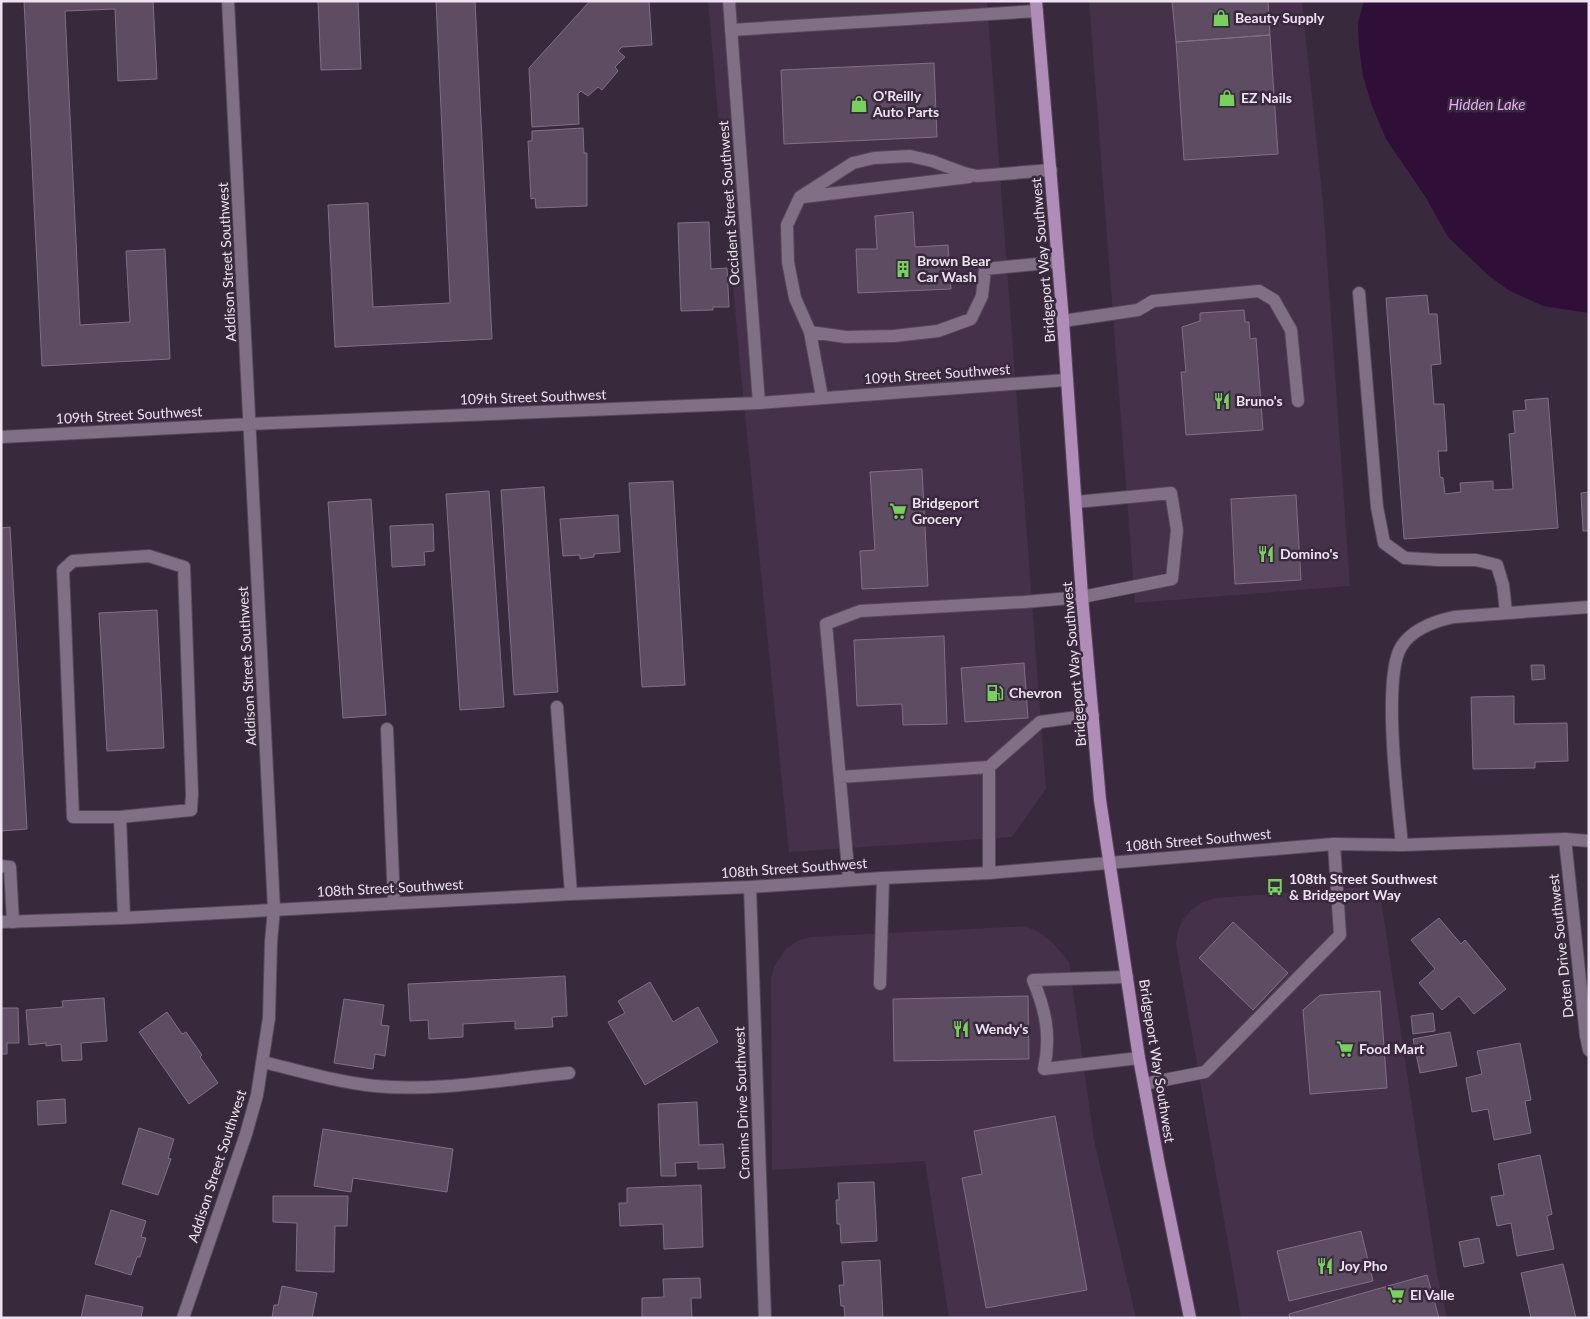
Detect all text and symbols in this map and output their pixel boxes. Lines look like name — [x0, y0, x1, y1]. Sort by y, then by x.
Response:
shop icon: Beauty Supply — [1211, 8, 1231, 28]
place label: Beauty Supply — [1235, 9, 1325, 26]
place label: O'Reilly Auto Parts — [872, 87, 939, 120]
shop icon: EZ Nails — [1217, 88, 1237, 108]
place label: EZ Nails — [1241, 89, 1292, 106]
shop icon: O'Reilly Auto Parts — [849, 94, 869, 114]
water label: Hidden Lake — [1449, 95, 1525, 113]
street label: Occident Street Southwest — [714, 120, 743, 286]
street label: Bridgeport Way Southwest — [1027, 177, 1058, 343]
street label: Addison Street Southwest — [214, 182, 239, 342]
place label: Brown Bear Car Wash — [917, 252, 991, 285]
building icon: Brown Bear Car Wash — [893, 259, 913, 279]
street label: 109th Street Southwest — [863, 360, 1011, 387]
street label: 109th Street Southwest — [459, 385, 607, 408]
restaurant icon: Bruno's — [1212, 391, 1232, 411]
place label: Bruno's — [1236, 392, 1283, 409]
street label: 109th Street Southwest — [55, 402, 203, 427]
place label: Bridgeport Grocery — [912, 494, 980, 527]
supermarket icon: Bridgeport Grocery — [888, 501, 908, 521]
restaurant icon: Domino's — [1256, 544, 1276, 564]
place label: Domino's — [1280, 545, 1338, 562]
street label: Bridgeport Way Southwest — [1058, 581, 1089, 747]
street label: Addison Street Southwest — [234, 586, 259, 746]
fuel station icon: Chevron — [985, 683, 1005, 703]
place label: Chevron — [1009, 684, 1062, 701]
street label: 108th Street Southwest — [1124, 825, 1272, 854]
street label: 108th Street Southwest — [720, 854, 868, 881]
place label: 108th Street Southwest & Bridgeport Way — [1289, 870, 1438, 903]
street label: Doten Drive Southwest — [1544, 873, 1577, 1019]
street label: 108th Street Southwest — [316, 875, 464, 900]
bus stop icon: 108th Street Southwest & Bridgeport Way — [1265, 877, 1285, 897]
street label: Bridgeport Way Southwest — [1136, 978, 1179, 1144]
restaurant icon: Wendy's — [951, 1019, 971, 1039]
place label: Wendy's — [975, 1020, 1029, 1037]
street label: Cronins Drive Southwest — [730, 1026, 753, 1180]
supermarket icon: Food Mart — [1335, 1039, 1355, 1059]
place label: Food Mart — [1359, 1040, 1425, 1057]
street label: Addison Street Southwest — [184, 1087, 249, 1244]
restaurant icon: Joy Pho — [1315, 1256, 1335, 1276]
place label: Joy Pho — [1339, 1257, 1388, 1274]
supermarket icon: El Valle — [1386, 1285, 1406, 1305]
place label: El Valle — [1410, 1286, 1455, 1303]

